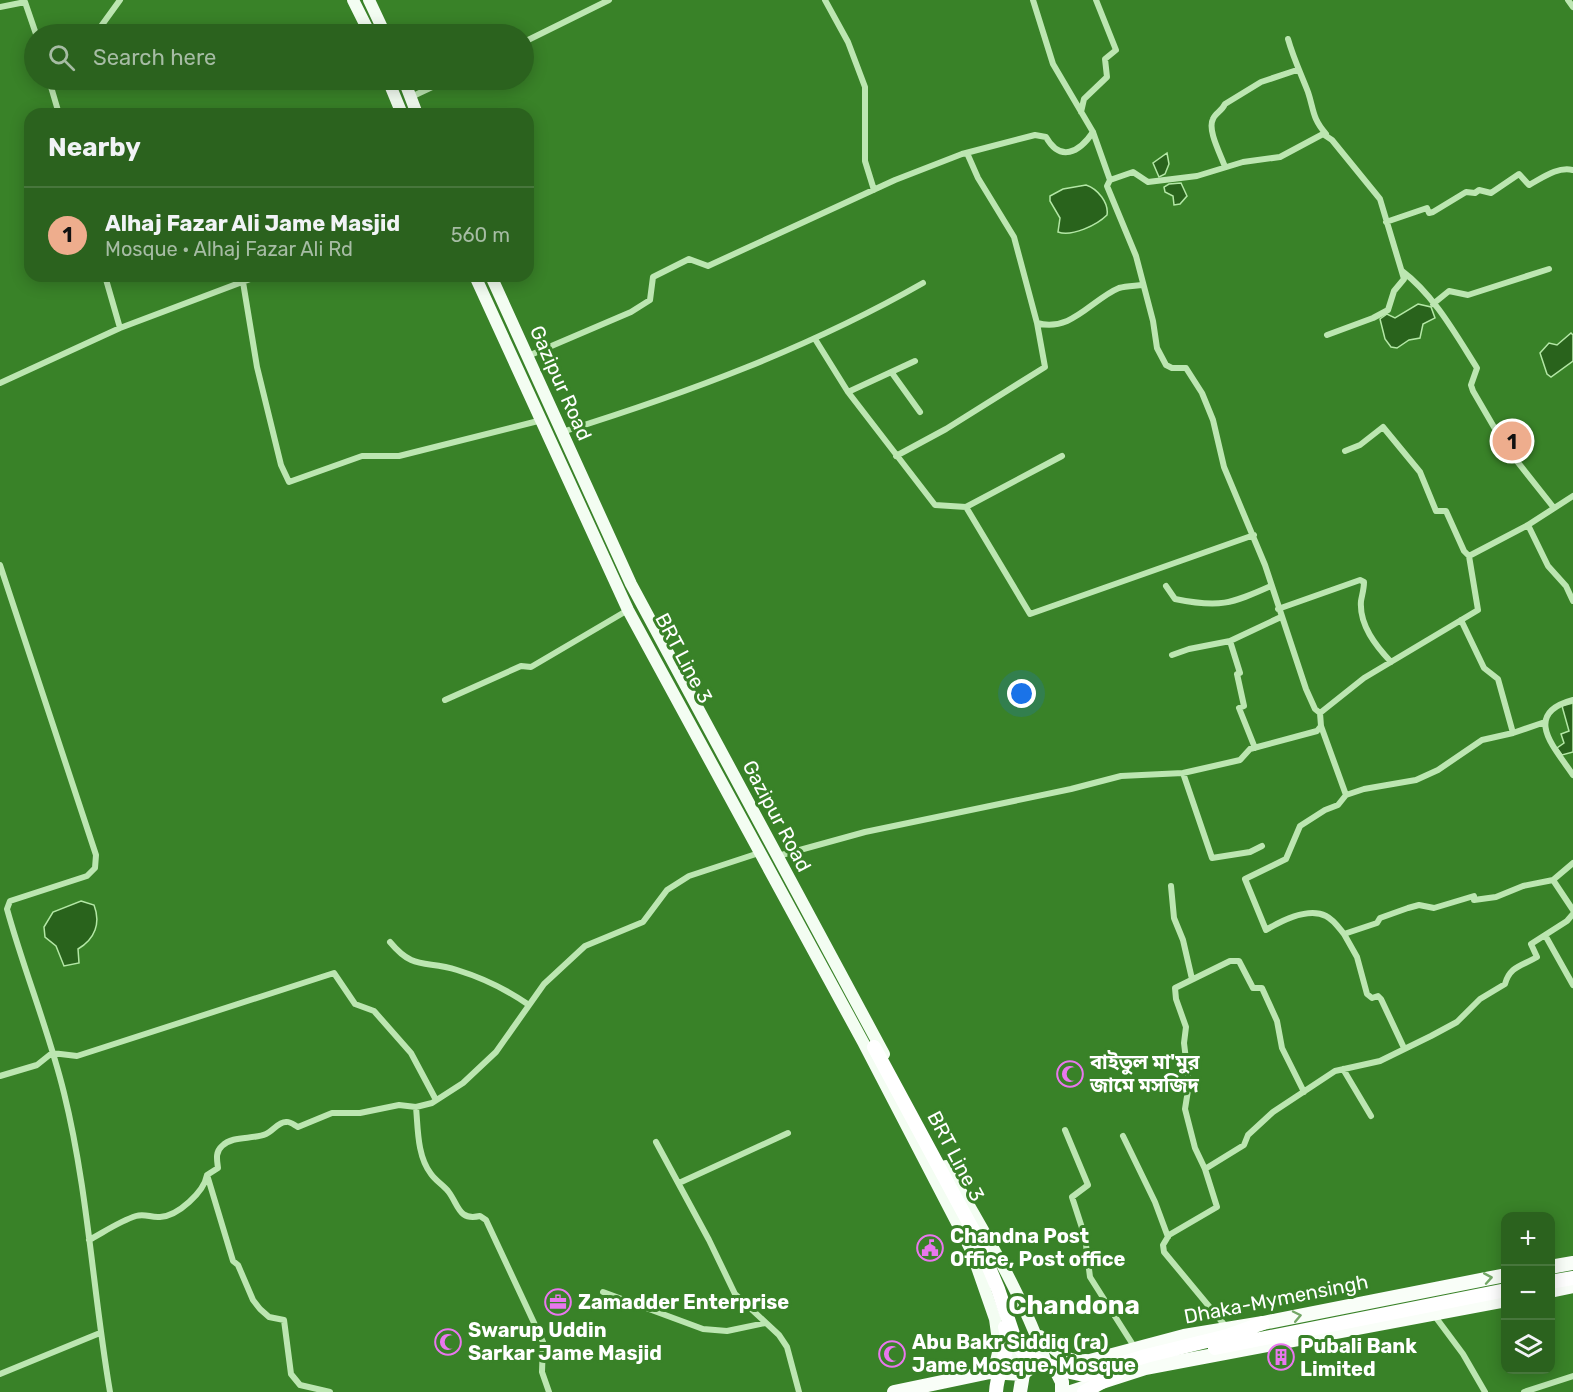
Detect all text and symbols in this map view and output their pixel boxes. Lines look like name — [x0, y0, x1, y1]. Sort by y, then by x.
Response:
search box — [24, 24, 534, 90]
icon: search — [45, 41, 78, 74]
text: Search here — [93, 44, 216, 71]
text: Nearby — [48, 132, 141, 163]
text: Alhaj Fazar Ali Jame Masjid — [105, 210, 400, 237]
text: 1 — [63, 223, 72, 247]
text: 560 m — [451, 223, 510, 247]
text: Mosque · Alhaj Fazar Ali Rd — [105, 237, 353, 261]
street label: Gazipur Road — [525, 322, 597, 444]
pin: 1 — [1492, 418, 1532, 464]
street label: BRT Line 3 — [650, 609, 718, 707]
your location — [1007, 679, 1036, 708]
street label: Gazipur Road — [738, 756, 816, 876]
place label: বাইতুল মা'মুর জামে মসজিদ — [1089, 1050, 1201, 1097]
mosque icon: বাইতুল মা'মুর জামে মসজিদ — [1055, 1059, 1085, 1089]
street label: BRT Line 3 — [922, 1107, 990, 1205]
map controls — [1501, 1212, 1555, 1374]
button: + — [1501, 1212, 1555, 1266]
place label: Chandna Post Office, Post office — [950, 1224, 1125, 1271]
public building icon: Chandna Post Office, Post office — [915, 1233, 945, 1263]
button: − — [1501, 1266, 1555, 1320]
street label: Dhaka-Mymensingh — [1182, 1269, 1370, 1329]
one-way arrow — [1483, 1272, 1493, 1285]
office icon: Zamadder Enterprise — [543, 1287, 573, 1317]
place label: Zamadder Enterprise — [578, 1290, 789, 1314]
district label: Chandona — [1008, 1290, 1140, 1321]
one-way arrow — [1292, 1311, 1302, 1324]
place label: Swarup Uddin Sarkar Jame Masjid — [468, 1318, 662, 1365]
button: layers — [1501, 1320, 1555, 1374]
mosque icon: Swarup Uddin Sarkar Jame Masjid — [433, 1327, 463, 1357]
place label: Abu Bakr Siddiq (ra) Jame Mosque, Mosque — [912, 1330, 1136, 1377]
place label: Pubali Bank Limited — [1300, 1334, 1417, 1381]
mosque icon: Abu Bakr Siddiq (ra) Jame Mosque, Mosque — [877, 1339, 907, 1369]
building icon: Pubali Bank Limited — [1266, 1342, 1296, 1372]

